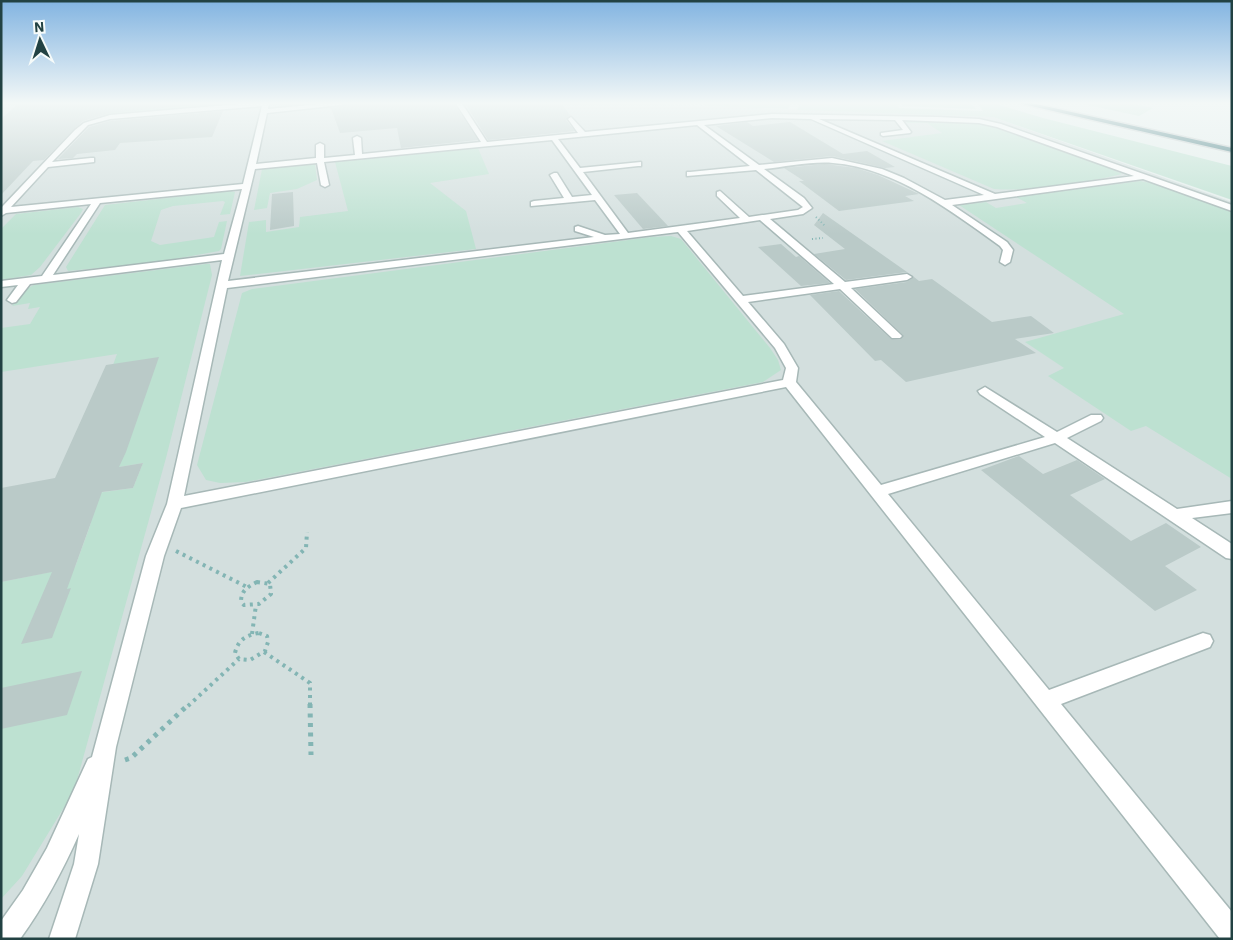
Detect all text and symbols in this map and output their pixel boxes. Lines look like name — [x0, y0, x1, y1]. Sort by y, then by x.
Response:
north arrow — [15, 15, 65, 65]
text: N — [33, 18, 45, 36]

